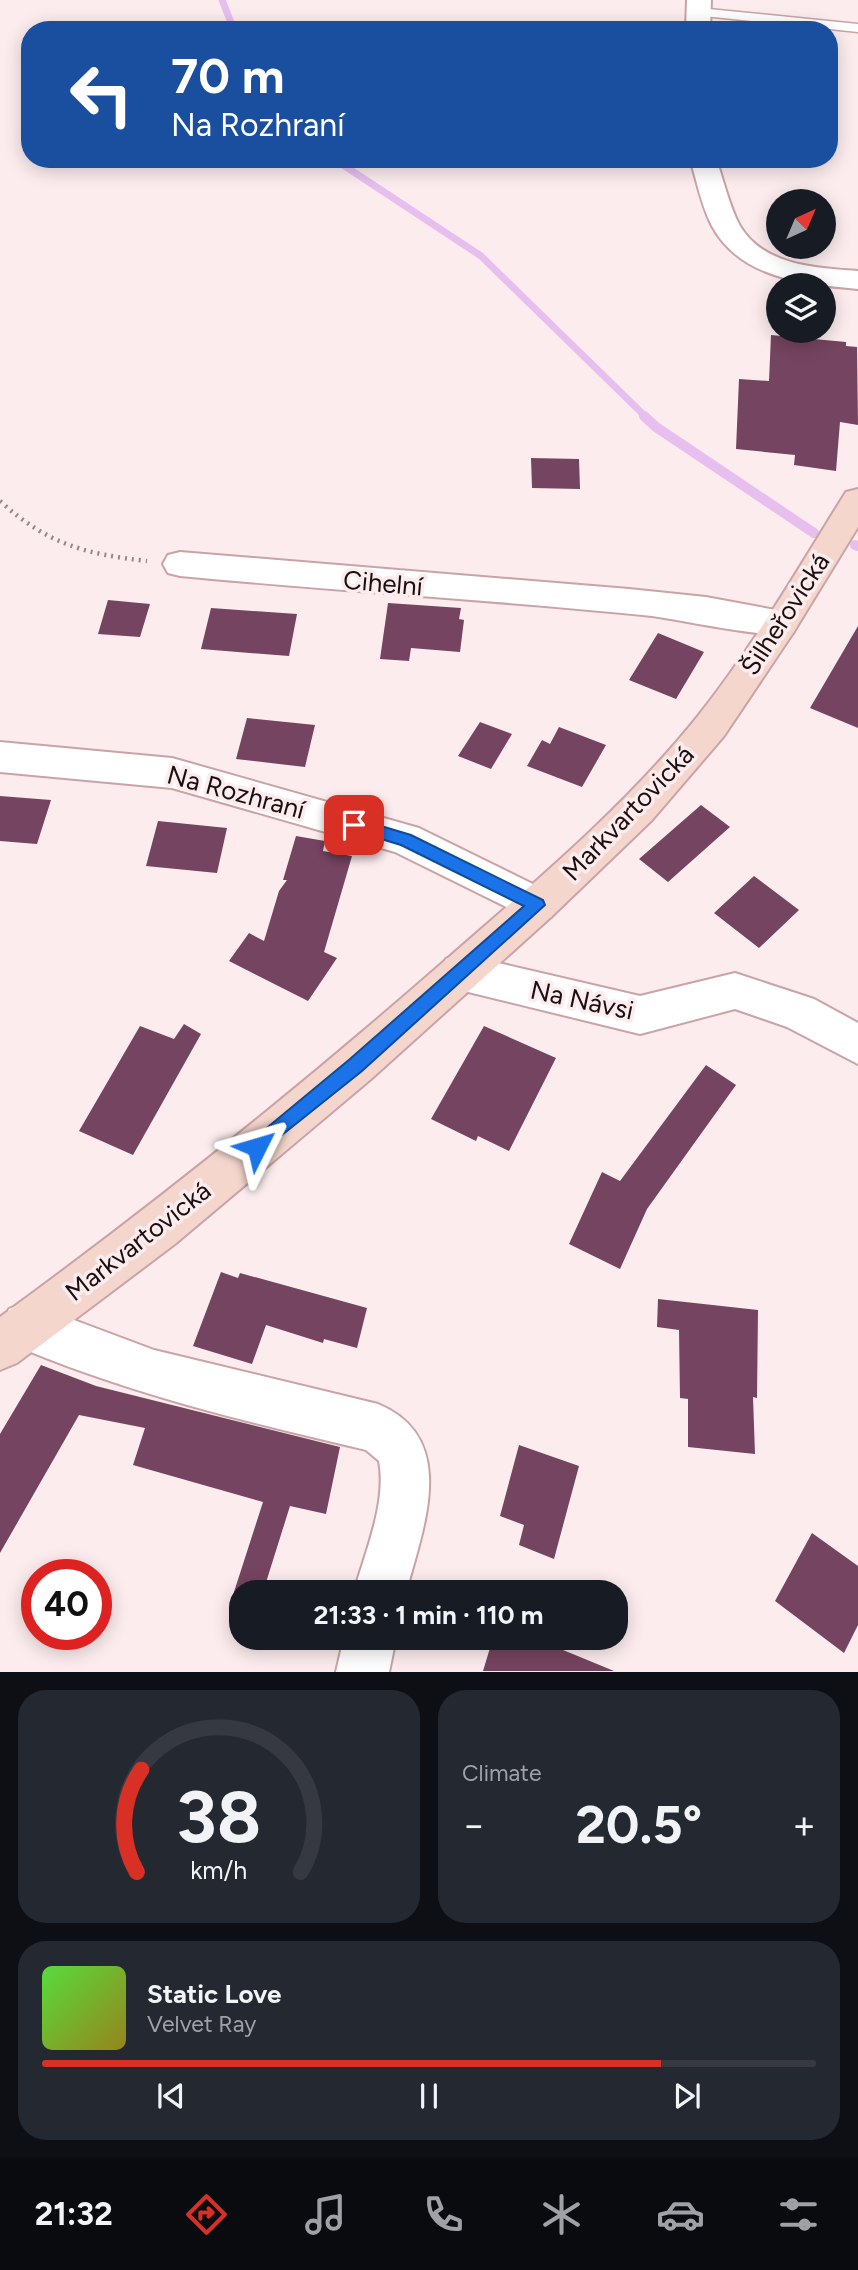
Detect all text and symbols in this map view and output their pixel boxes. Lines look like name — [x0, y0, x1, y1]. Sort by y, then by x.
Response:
text: 70 m — [171, 46, 284, 105]
icon: left — [56, 49, 147, 140]
text: Na Rozhraní — [171, 106, 345, 144]
north arrow — [766, 189, 836, 259]
map controls — [766, 189, 836, 343]
button: layers — [766, 273, 836, 343]
street label: Šilheřovická — [734, 547, 836, 681]
street label: Cihelní — [342, 564, 425, 602]
street label: Markvartovická — [555, 739, 701, 887]
street label: Na Rozhraní — [164, 758, 309, 826]
pin — [324, 795, 384, 855]
icon: arrive — [335, 806, 373, 844]
street label: Na Návsi — [527, 973, 637, 1027]
position arrow — [220, 1110, 294, 1184]
street label: Markvartovická — [59, 1174, 217, 1308]
speed limit sign: 40 — [21, 1559, 112, 1650]
text: 21:33 · 1 min · 110 m — [313, 1599, 544, 1631]
text: Climate — [462, 1759, 541, 1787]
text: 38 — [176, 1774, 262, 1861]
text: 20.5° — [576, 1794, 702, 1856]
text: − — [462, 1802, 486, 1848]
text: + — [792, 1802, 816, 1848]
text: km/h — [190, 1855, 248, 1885]
text: Static Love — [147, 1978, 281, 2010]
text: Velvet Ray — [147, 2010, 256, 2038]
icon: previous — [152, 2077, 190, 2115]
icon: pause — [410, 2077, 448, 2115]
icon: next — [668, 2077, 706, 2115]
icon: directions — [182, 2190, 231, 2239]
icon: music — [301, 2190, 350, 2239]
icon: phone — [419, 2190, 468, 2239]
icon: climate — [537, 2190, 586, 2239]
icon: car — [656, 2190, 705, 2239]
icon: filters — [774, 2190, 823, 2239]
text: 21:32 — [35, 2195, 113, 2233]

